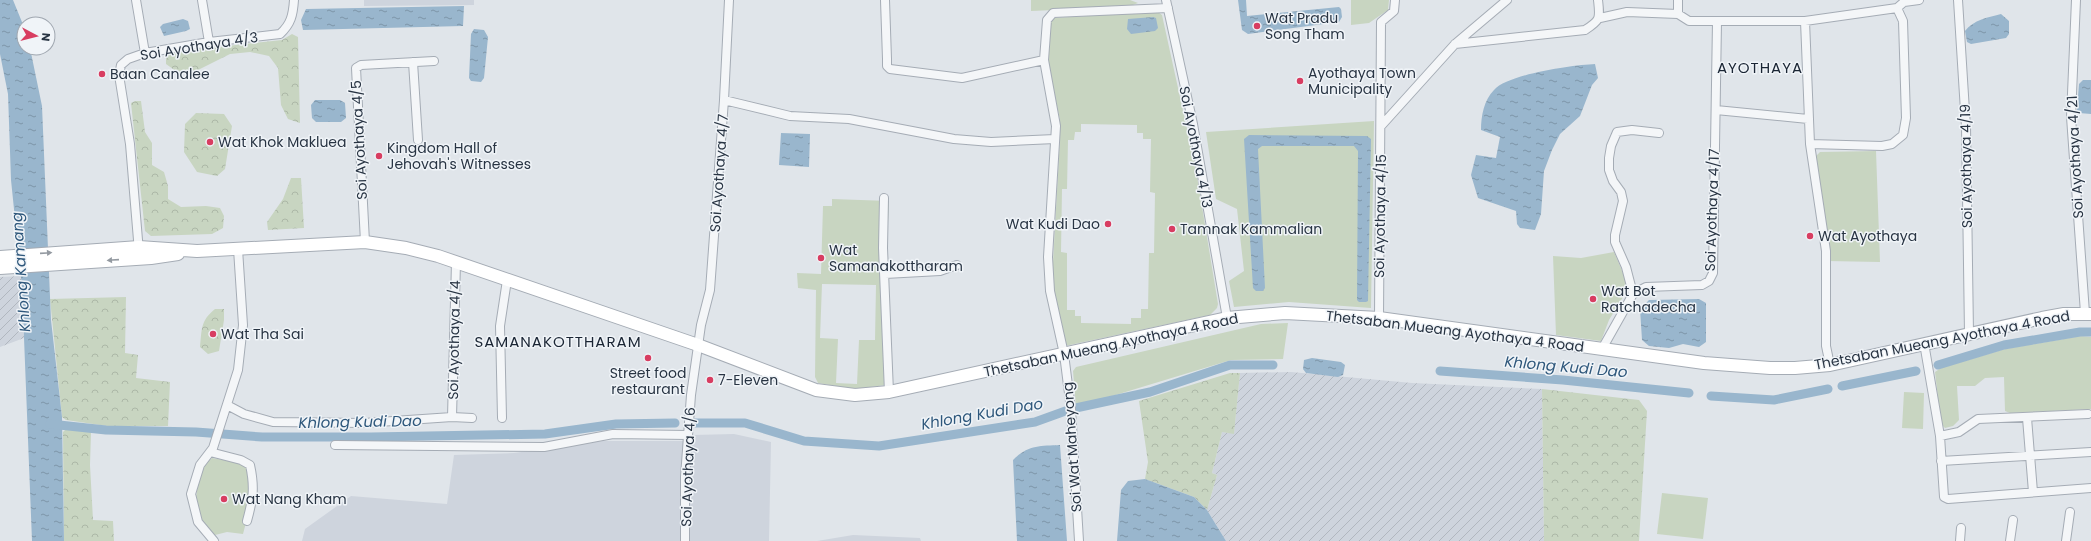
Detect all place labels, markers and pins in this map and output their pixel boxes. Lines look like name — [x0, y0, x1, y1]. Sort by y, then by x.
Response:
place label: Wat Pradu Song Tham — [1265, 8, 1345, 44]
marker: Wat Pradu Song Tham — [1252, 21, 1262, 31]
place label: Ayothaya Town Municipality — [1308, 63, 1416, 99]
place label: Baan Canalee — [110, 64, 210, 84]
marker: Baan Canalee — [97, 69, 107, 79]
marker: Ayothaya Town Municipality — [1295, 76, 1305, 86]
place label: Wat Khok Makluea — [218, 132, 347, 152]
marker: Wat Khok Makluea — [205, 137, 215, 147]
place label: Kingdom Hall of Jehovah's Witnesses — [387, 138, 531, 174]
marker: Kingdom Hall of Jehovah's Witnesses — [374, 151, 384, 161]
place label: Wat Kudi Dao — [1006, 214, 1100, 234]
marker: Wat Kudi Dao — [1103, 219, 1113, 229]
place label: Tamnak Kammalian — [1180, 219, 1322, 239]
marker: Tamnak Kammalian — [1167, 224, 1177, 234]
place label: Wat Ayothaya — [1818, 226, 1917, 246]
marker: Wat Ayothaya — [1805, 231, 1815, 241]
place label: Wat Samanakottharam — [829, 240, 963, 276]
marker: Wat Samanakottharam — [816, 253, 826, 263]
place label: Wat Bot Ratchadecha — [1601, 281, 1696, 317]
marker: Wat Bot Ratchadecha — [1588, 294, 1598, 304]
place label: Wat Tha Sai — [221, 324, 304, 344]
marker: Wat Tha Sai — [208, 329, 218, 339]
marker: Street food restaurant — [643, 353, 653, 363]
place label: Street food restaurant — [610, 363, 686, 399]
place label: 7-Eleven — [718, 370, 778, 390]
marker: 7-Eleven — [705, 375, 715, 385]
place label: Wat Nang Kham — [232, 489, 347, 509]
marker: Wat Nang Kham — [219, 494, 229, 504]

